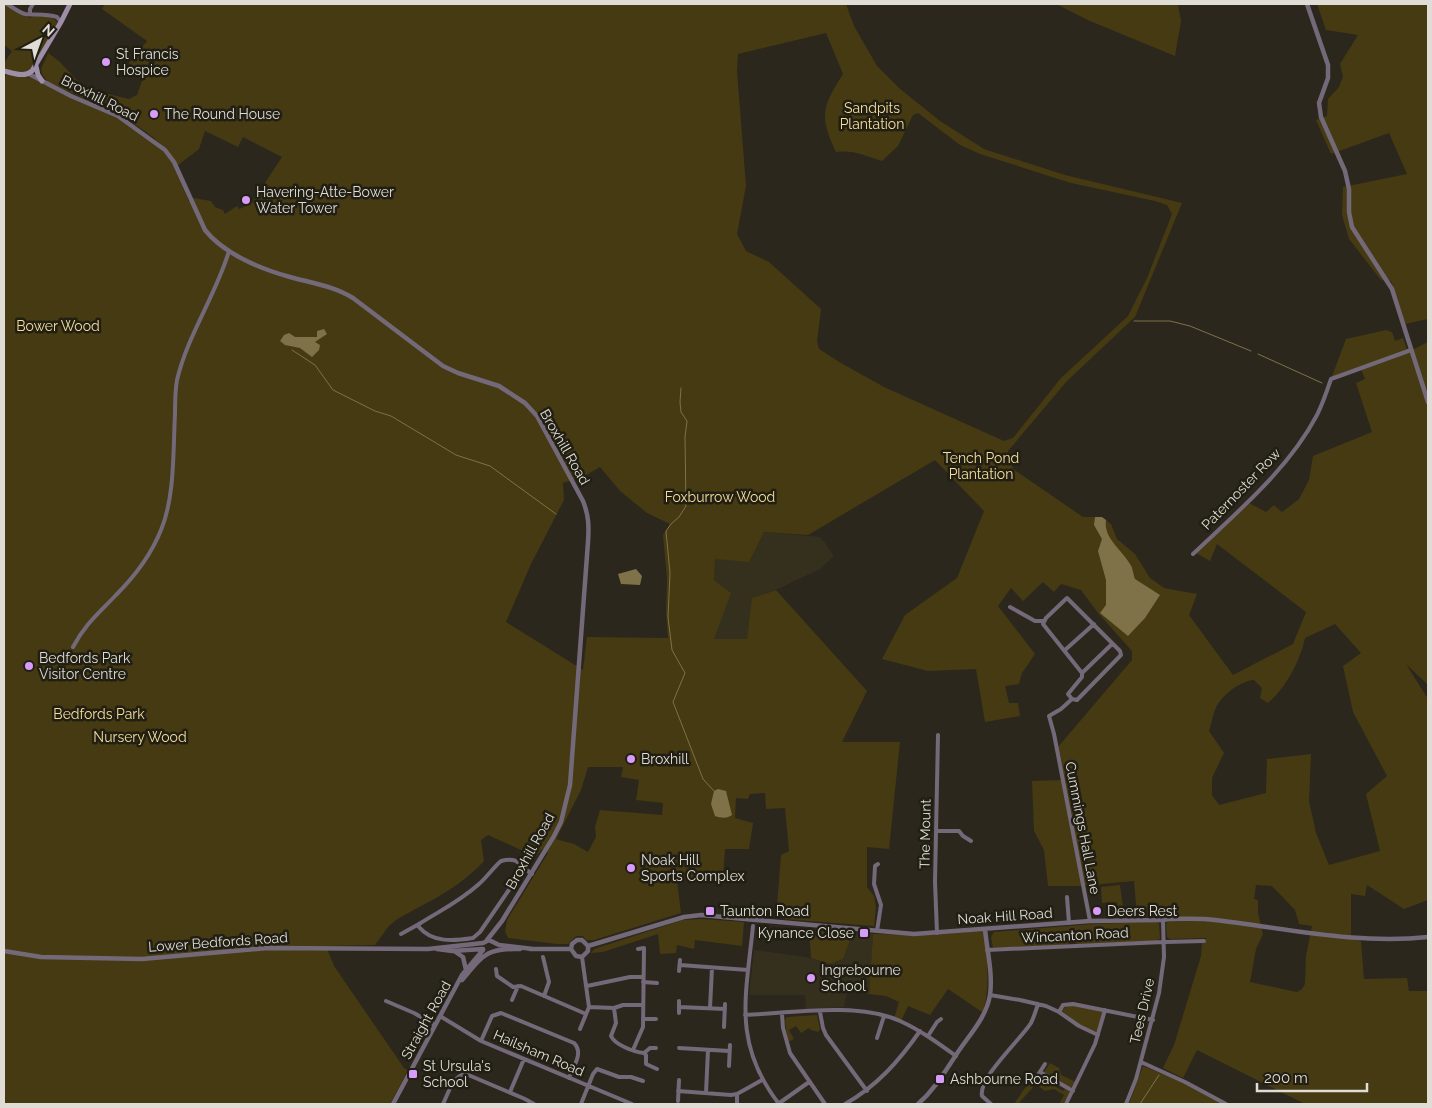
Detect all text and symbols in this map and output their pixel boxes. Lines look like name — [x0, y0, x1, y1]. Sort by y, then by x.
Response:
north arrow — [15, 15, 65, 65]
text: N — [39, 21, 58, 40]
place label: St Francis Hospice — [116, 46, 179, 78]
marker: St Francis Hospice — [100, 56, 112, 68]
street label: Broxhill Road — [59, 72, 141, 124]
park label: Sandpits Plantation — [840, 100, 904, 132]
place label: The Round House — [164, 106, 280, 122]
marker: The Round House — [148, 108, 160, 120]
place label: Havering-Atte-Bower Water Tower — [256, 184, 394, 216]
marker: Havering-Atte-Bower Water Tower — [240, 194, 252, 206]
park label: Bower Wood — [16, 318, 100, 334]
street label: Broxhill Road — [537, 406, 593, 488]
street label: Paternoster Row — [1198, 445, 1284, 533]
park label: Tench Pond Plantation — [943, 450, 1019, 482]
park label: Foxburrow Wood — [665, 489, 775, 505]
place label: Bedfords Park Visitor Centre — [39, 650, 131, 682]
marker: Bedfords Park Visitor Centre — [23, 660, 35, 672]
park label: Bedfords Park — [53, 706, 145, 722]
park label: Nursery Wood — [93, 729, 187, 745]
place label: Broxhill — [641, 751, 689, 767]
marker: Broxhill — [625, 753, 637, 765]
street label: Cummings Hall Lane — [1062, 760, 1104, 896]
street label: The Mount — [916, 799, 934, 869]
street label: Broxhill Road — [502, 810, 558, 892]
place label: Noak Hill Sports Complex — [641, 852, 745, 884]
marker: Noak Hill Sports Complex — [625, 862, 637, 874]
place label: Taunton Road — [720, 903, 809, 919]
place label: Deers Rest — [1107, 903, 1178, 919]
marker: Taunton Road — [704, 905, 716, 917]
street label: Noak Hill Road — [957, 905, 1053, 927]
marker: Deers Rest — [1091, 905, 1103, 917]
street label: Wincanton Road — [1021, 924, 1129, 946]
place label: Kynance Close — [758, 925, 854, 941]
marker: Kynance Close — [858, 927, 870, 939]
street label: Lower Bedfords Road — [148, 929, 288, 955]
place label: Ingrebourne School — [821, 962, 901, 994]
marker: Ingrebourne School — [805, 972, 817, 984]
street label: Tees Drive — [1127, 976, 1157, 1046]
street label: Straight Road — [398, 978, 454, 1062]
street label: Hailsham Road — [491, 1027, 587, 1079]
place label: St Ursula's School — [423, 1058, 491, 1090]
scale bar — [1257, 1060, 1367, 1092]
marker: St Ursula's School — [407, 1068, 419, 1080]
text: 200 m — [1264, 1069, 1308, 1087]
place label: Ashbourne Road — [950, 1071, 1058, 1087]
marker: Ashbourne Road — [934, 1073, 946, 1085]

